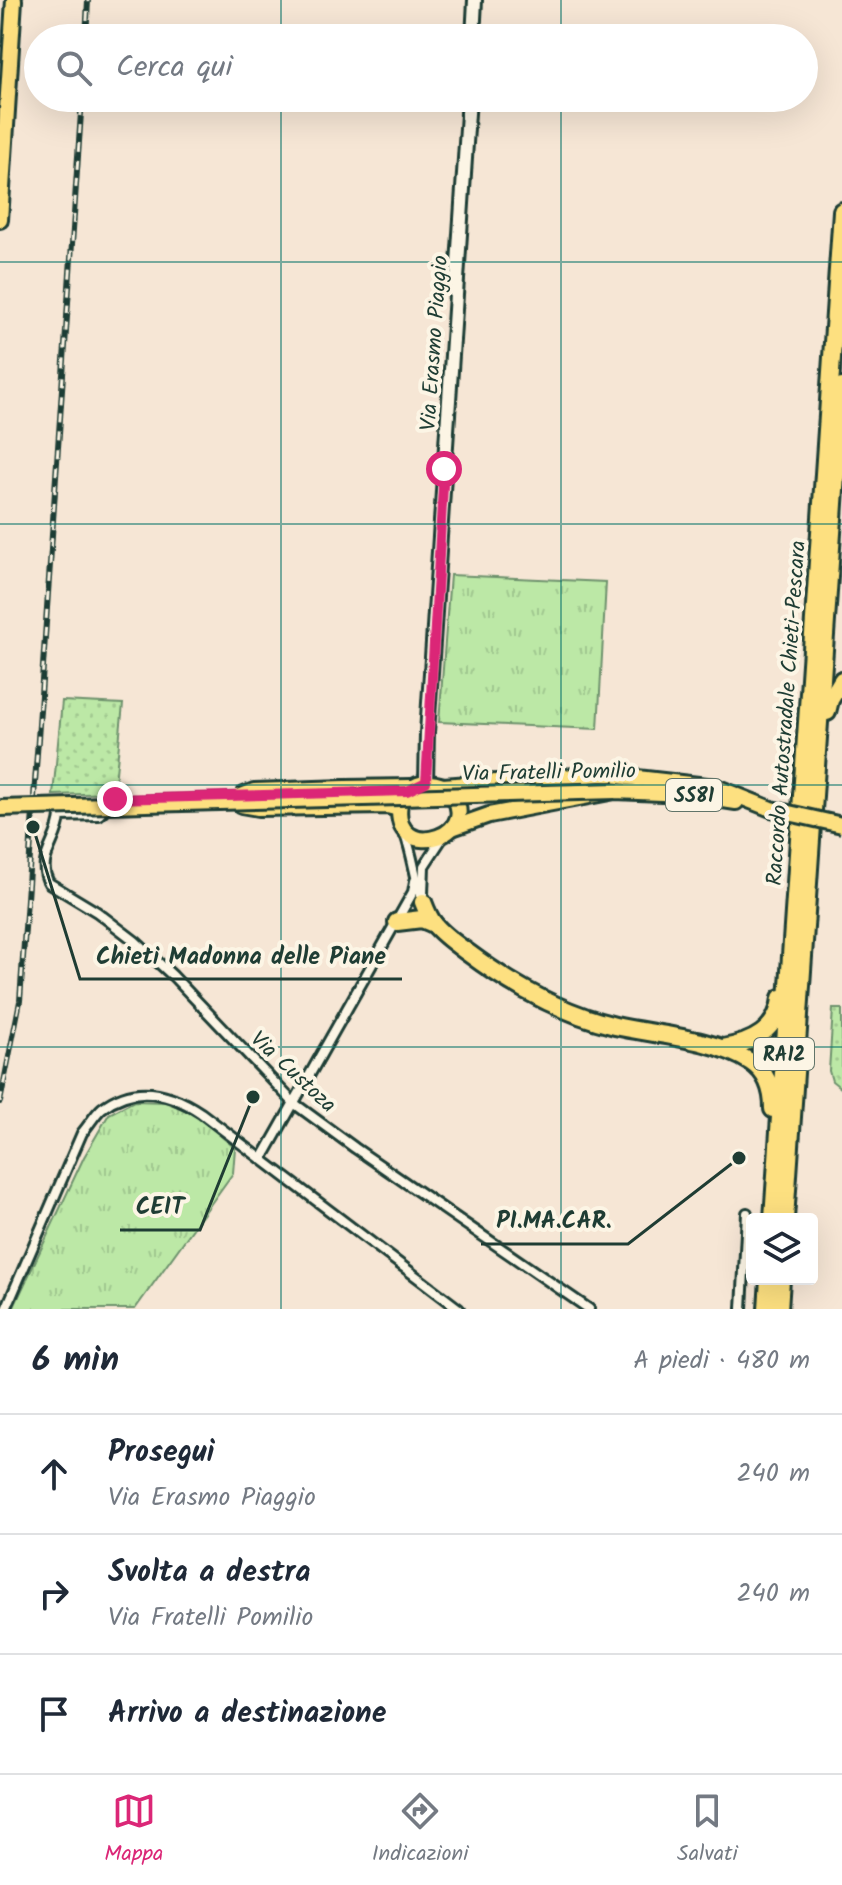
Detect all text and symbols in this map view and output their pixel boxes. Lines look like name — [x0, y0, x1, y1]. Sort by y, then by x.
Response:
search box — [24, 24, 818, 112]
text: Cerca qui — [116, 44, 233, 92]
icon: search — [52, 46, 96, 90]
street label: Via Erasmo Piaggio — [412, 254, 459, 432]
route start — [426, 451, 462, 487]
street label: Raccordo Autostradale Chieti-Pescara — [758, 539, 817, 887]
street label: Via Fratelli Pomilio — [462, 754, 636, 793]
road number: SS81 — [666, 779, 722, 811]
route end — [97, 781, 133, 817]
callout: Chieti Madonna delle Piane — [80, 931, 402, 979]
text: Chieti Madonna delle Piane — [96, 938, 386, 977]
street label: Via Custoza — [241, 1023, 344, 1122]
road number: RA12 — [754, 1038, 814, 1070]
callout: CEIT — [120, 1182, 200, 1230]
text: CEIT — [136, 1188, 186, 1227]
callout: PI.MA.CAR. — [481, 1196, 628, 1244]
text: PI.MA.CAR. — [496, 1202, 612, 1241]
map controls — [746, 1213, 818, 1285]
button: layers — [746, 1213, 818, 1285]
text: 6 min — [32, 1334, 119, 1388]
text: A piedi · 480 m — [633, 1340, 810, 1382]
text: Prosegui — [108, 1429, 214, 1477]
icon: ahead — [32, 1452, 76, 1496]
text: 240 m — [736, 1453, 810, 1495]
text: Via Erasmo Piaggio — [108, 1477, 316, 1519]
text: Svolta a destra — [108, 1549, 311, 1597]
icon: right — [32, 1572, 76, 1616]
text: 240 m — [736, 1573, 810, 1615]
text: Via Fratelli Pomilio — [108, 1597, 313, 1639]
text: Arrivo a destinazione — [108, 1690, 386, 1738]
icon: arrive — [32, 1692, 76, 1736]
tab: Mappa — [104, 1789, 163, 1872]
tab: Indicazioni — [372, 1789, 469, 1872]
tab: Salvati — [677, 1789, 738, 1872]

